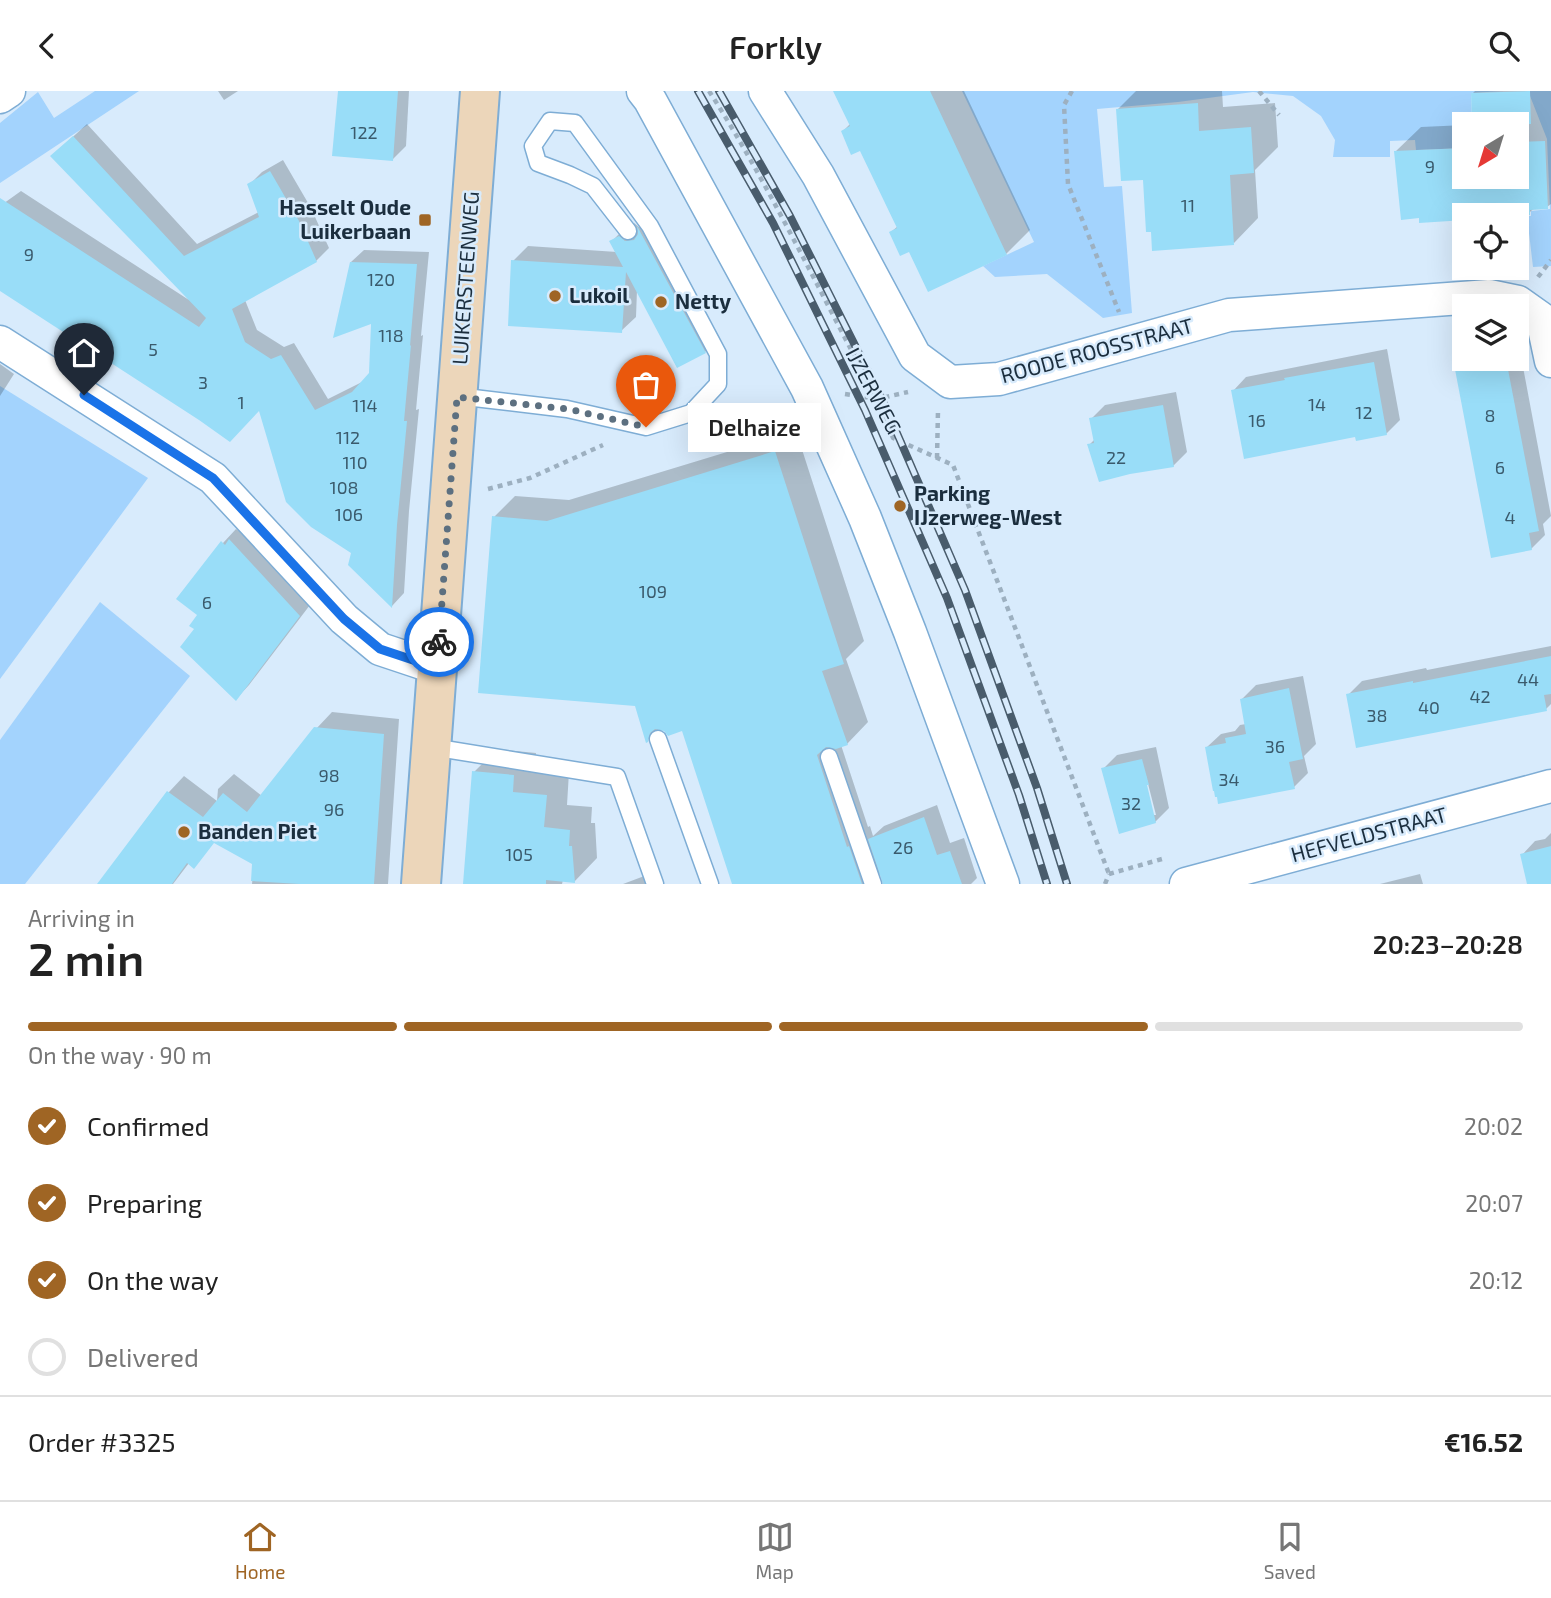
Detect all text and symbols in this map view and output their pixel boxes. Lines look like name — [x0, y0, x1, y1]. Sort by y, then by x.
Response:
icon: back — [28, 27, 66, 65]
text: Forkly — [729, 27, 822, 65]
icon: search — [1485, 27, 1523, 65]
north arrow — [1452, 112, 1530, 189]
map controls — [1452, 112, 1529, 371]
house number: 122 — [350, 121, 378, 143]
house number: 9 — [1425, 155, 1435, 177]
street label: LUIKERSTEENWEG — [446, 190, 483, 366]
place label: Hasselt Oude Luikerbaan — [279, 194, 411, 243]
house number: 11 — [1181, 194, 1195, 216]
button: locate — [1452, 203, 1529, 280]
marker: Hasselt Oude Luikerbaan — [417, 212, 433, 228]
house number: 9 — [24, 243, 34, 265]
house number: 120 — [367, 268, 395, 290]
place label: Lukoil — [569, 282, 629, 307]
marker: Lukoil — [547, 288, 563, 304]
place label: Netty — [675, 288, 731, 314]
marker: Netty — [653, 294, 669, 310]
button: layers — [1452, 294, 1529, 371]
street label: ROODE ROOSSTRAAT — [998, 312, 1196, 387]
pin — [54, 323, 114, 395]
house number: 118 — [378, 324, 404, 346]
icon: home — [65, 334, 103, 372]
house number: 5 — [148, 338, 158, 360]
street label: IJZERWEG — [841, 343, 907, 438]
pin — [616, 355, 676, 427]
icon: bag — [627, 366, 665, 404]
house number: 3 — [198, 371, 208, 393]
house number: 1 — [237, 391, 245, 413]
house number: 14 — [1308, 393, 1326, 415]
house number: 114 — [352, 394, 378, 416]
house number: 12 — [1355, 401, 1373, 423]
callout: Delhaize — [688, 403, 821, 451]
house number: 8 — [1485, 404, 1495, 426]
house number: 16 — [1248, 409, 1266, 431]
text: Delhaize — [708, 413, 801, 441]
house number: 112 — [336, 426, 360, 448]
house number: 22 — [1106, 446, 1126, 468]
house number: 110 — [342, 451, 368, 473]
house number: 6 — [1495, 456, 1505, 478]
house number: 108 — [330, 476, 358, 498]
place label: Parking IJzerweg-West — [914, 480, 1062, 529]
marker: Parking IJzerweg-West — [892, 498, 908, 514]
house number: 106 — [335, 503, 363, 525]
house number: 4 — [1504, 506, 1516, 528]
house number: 109 — [639, 580, 667, 602]
house number: 6 — [202, 591, 212, 613]
courier — [404, 607, 474, 677]
icon: bike — [420, 623, 458, 661]
house number: 44 — [1517, 668, 1539, 690]
house number: 42 — [1469, 685, 1491, 707]
house number: 40 — [1418, 696, 1440, 718]
house number: 38 — [1367, 704, 1387, 726]
house number: 36 — [1265, 735, 1285, 757]
house number: 98 — [318, 764, 340, 786]
house number: 34 — [1218, 768, 1240, 790]
house number: 32 — [1121, 792, 1141, 814]
house number: 96 — [324, 798, 344, 820]
street label: HEFVELDSTRAAT — [1288, 801, 1449, 866]
place label: Banden Piet — [198, 818, 317, 843]
marker: Banden Piet — [176, 824, 192, 840]
house number: 26 — [893, 836, 913, 858]
house number: 105 — [505, 843, 533, 865]
text: Arriving in — [28, 904, 135, 932]
text: 20:23–20:28 — [1373, 928, 1523, 959]
text: 2 min — [28, 930, 144, 985]
text: On the way · 90 m — [28, 1041, 212, 1069]
icon: check — [28, 1107, 66, 1145]
text: Confirmed — [87, 1110, 210, 1141]
text: 20:02 — [1464, 1112, 1523, 1140]
icon: check — [28, 1184, 66, 1222]
text: Preparing — [87, 1187, 202, 1218]
text: 20:07 — [1465, 1189, 1523, 1217]
icon: check — [28, 1261, 66, 1299]
text: On the way — [87, 1264, 218, 1295]
text: 20:12 — [1469, 1266, 1523, 1294]
text: Delivered — [87, 1341, 199, 1372]
text: Order #3325 — [28, 1426, 175, 1457]
text: €16.52 — [1444, 1426, 1523, 1457]
tab: Home — [235, 1518, 285, 1583]
tab: Map — [756, 1518, 794, 1583]
tab: Saved — [1264, 1518, 1316, 1583]

